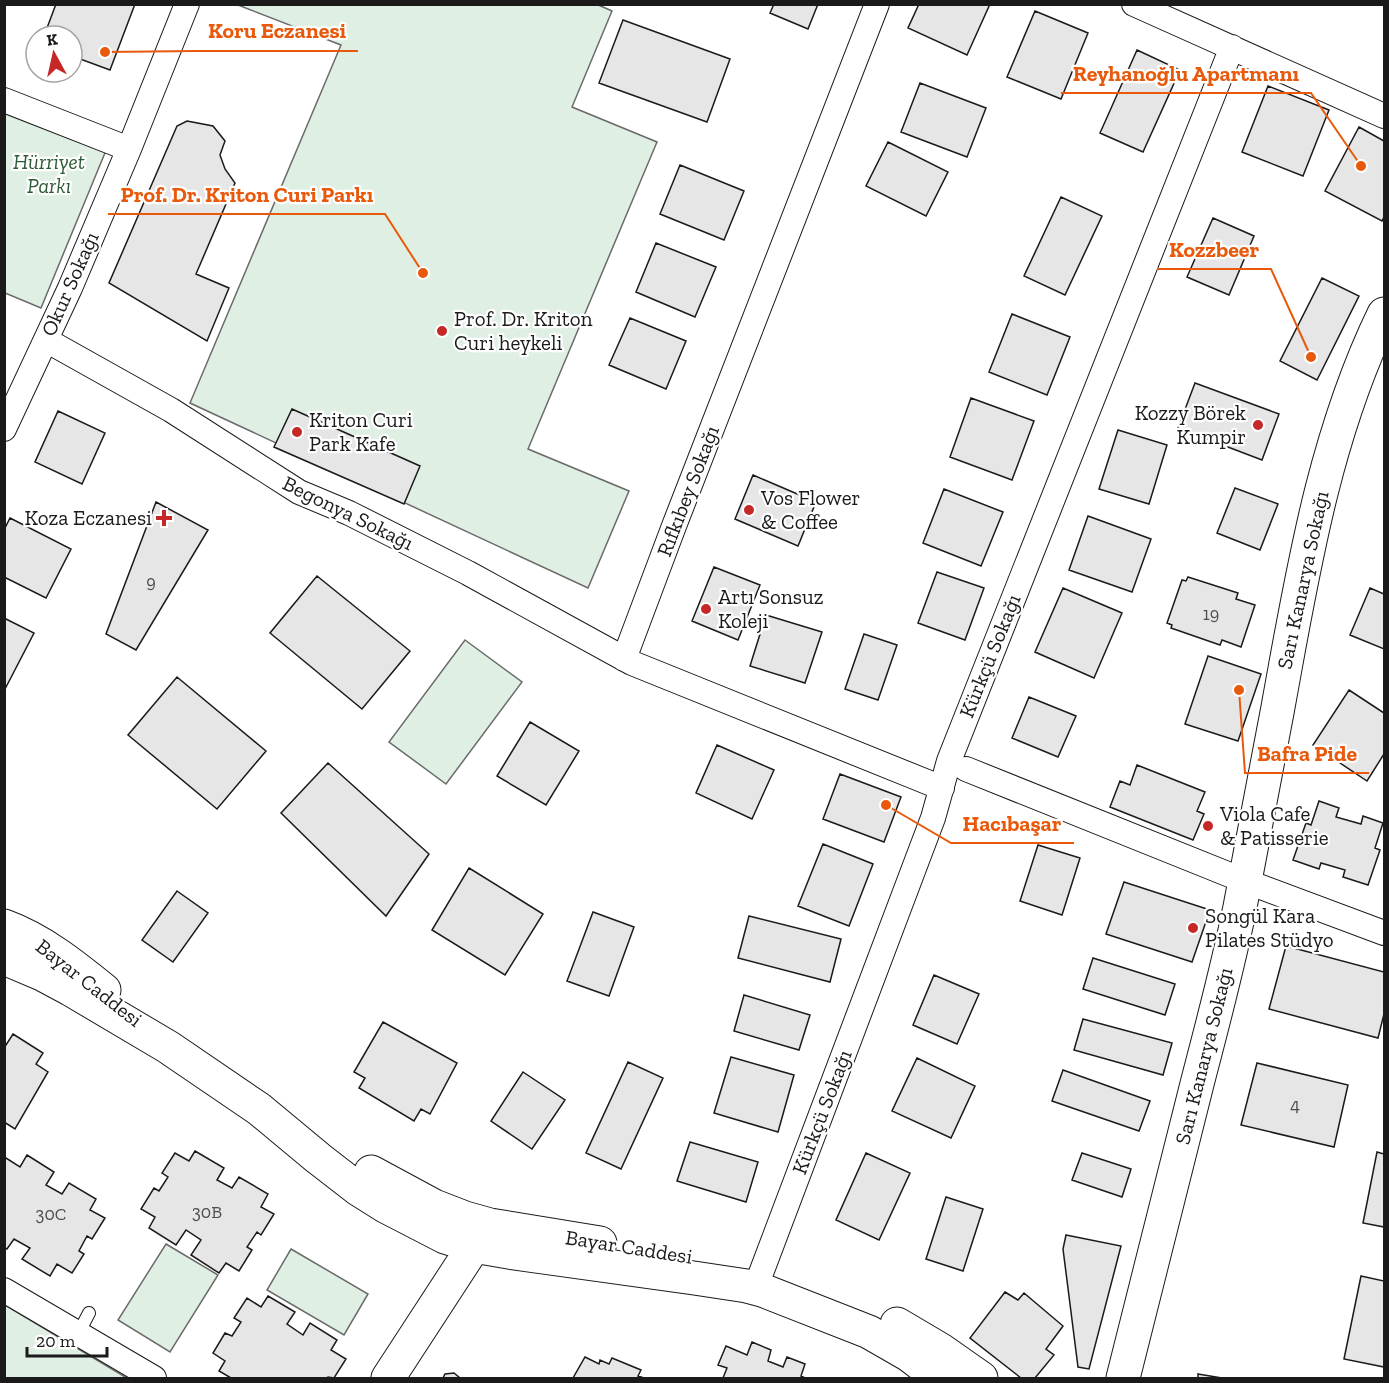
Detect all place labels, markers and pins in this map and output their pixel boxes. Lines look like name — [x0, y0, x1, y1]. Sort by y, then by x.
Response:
callout: Koru Eczanesi — [196, 11, 358, 51]
callout: Reyhanoğlu Apartmanı — [1061, 53, 1311, 93]
callout: Prof. Dr. Kriton Curi Parkı — [108, 174, 385, 214]
callout: Kozzbeer — [1157, 229, 1271, 269]
place label: Prof. Dr. Kriton Curi heykeli — [454, 306, 592, 355]
marker: Prof. Dr. Kriton Curi heykeli — [435, 324, 449, 338]
place label: Kozzy Börek Kumpir — [1135, 400, 1246, 449]
place label: Kriton Curi Park Kafe — [309, 407, 413, 456]
marker: Kozzy Börek Kumpir — [1251, 418, 1265, 432]
marker: Kriton Curi Park Kafe — [290, 425, 304, 439]
place label: Vos Flower & Coffee — [760, 485, 860, 534]
marker: Vos Flower & Coffee — [742, 503, 756, 517]
place label: Koza Eczanesi — [25, 505, 152, 530]
marker: Koza Eczanesi — [157, 511, 171, 525]
place label: Artı Sonsuz Koleji — [718, 584, 824, 634]
marker: Artı Sonsuz Koleji — [699, 602, 713, 616]
callout: Bafra Pide — [1245, 733, 1369, 773]
place label: Viola Cafe & Patisserie — [1219, 801, 1329, 850]
callout: Hacıbaşar — [951, 803, 1074, 843]
marker: Viola Cafe & Patisserie — [1201, 819, 1215, 833]
place label: Songül Kara Pilates Stüdyo — [1205, 903, 1334, 952]
marker: Songül Kara Pilates Stüdyo — [1186, 921, 1200, 935]

